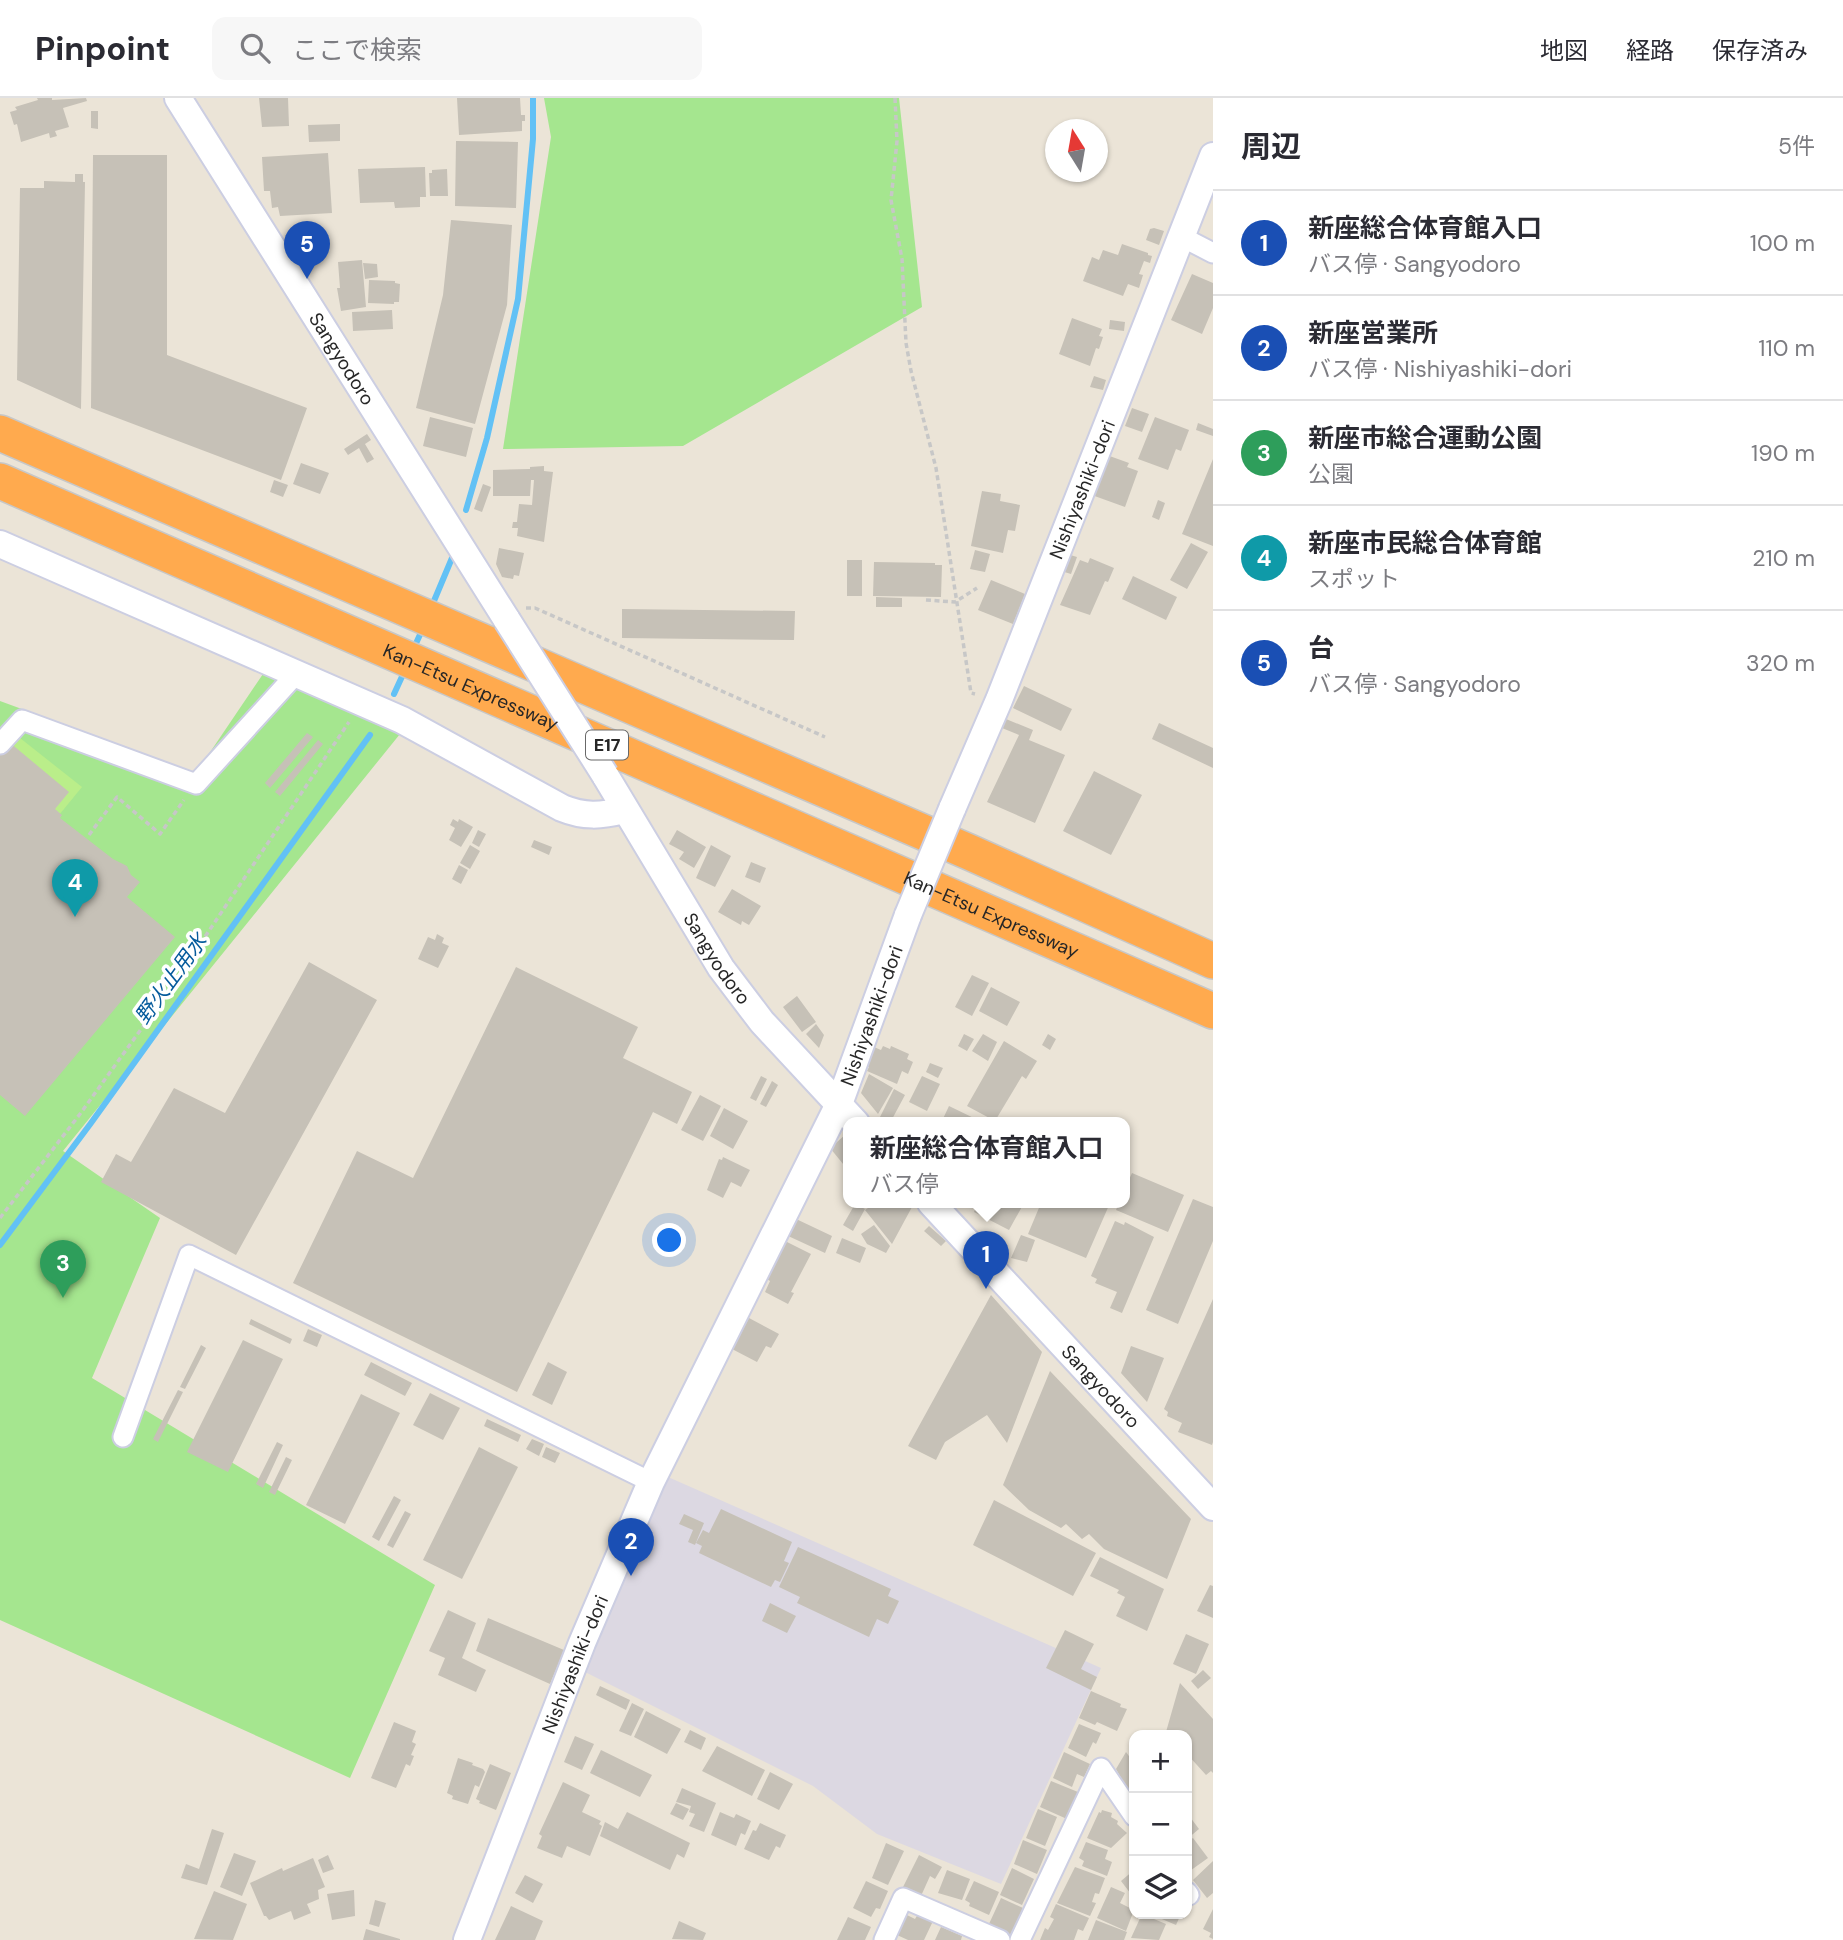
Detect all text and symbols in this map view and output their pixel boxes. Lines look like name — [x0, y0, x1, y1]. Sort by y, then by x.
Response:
search box — [212, 17, 702, 80]
text: Pinpoint — [35, 27, 170, 70]
icon: search — [236, 29, 274, 67]
text: ここで検索 — [292, 33, 422, 67]
text: 地図 — [1540, 35, 1588, 66]
text: 経路 — [1626, 35, 1674, 66]
text: 保存済み — [1712, 35, 1808, 66]
north arrow — [1045, 119, 1108, 182]
text: 周辺 — [1241, 127, 1301, 166]
text: 5件 — [1778, 131, 1815, 161]
text: 新座総合体育館入口 — [1308, 211, 1542, 245]
pin: 5 — [284, 221, 330, 279]
text: 1 — [1260, 228, 1268, 258]
text: 100 m — [1750, 228, 1815, 258]
text: バス停 · Sangyodoro — [1308, 249, 1521, 279]
street label: Sangyodoro — [304, 307, 381, 410]
text: 新座営業所 — [1308, 316, 1438, 350]
text: 2 — [1257, 333, 1271, 363]
text: 110 m — [1758, 333, 1815, 363]
text: バス停 · Nishiyashiki-dori — [1308, 354, 1572, 384]
street label: Nishiyashiki-dori — [1043, 416, 1120, 563]
text: 新座市総合運動公園 — [1308, 421, 1542, 455]
text: 3 — [1257, 438, 1271, 468]
text: 190 m — [1751, 438, 1815, 468]
text: 公園 — [1308, 459, 1354, 489]
text: 新座市民総合体育館 — [1308, 526, 1542, 560]
text: 4 — [1257, 543, 1271, 573]
text: 210 m — [1752, 543, 1815, 573]
text: スポット — [1308, 564, 1400, 594]
text: 台 — [1308, 631, 1334, 665]
street label: Kan-Etsu Expressway — [379, 638, 563, 736]
text: 5 — [1257, 648, 1271, 678]
text: 320 m — [1746, 648, 1815, 678]
text: バス停 · Sangyodoro — [1308, 669, 1521, 699]
road number: E17 — [586, 730, 628, 760]
pin: 4 — [52, 859, 98, 917]
street label: Kan-Etsu Expressway — [900, 865, 1083, 964]
street label: Sangyodoro — [678, 908, 757, 1009]
water label: 野火止用水 — [129, 927, 214, 1030]
street label: Nishiyashiki-dori — [834, 942, 908, 1089]
popup — [843, 1117, 1130, 1208]
text: 新座総合体育館入口 — [869, 1131, 1104, 1165]
text: バス停 — [869, 1169, 938, 1199]
your location — [652, 1223, 686, 1257]
pin: 1 — [963, 1231, 1009, 1289]
pin: 3 — [40, 1240, 86, 1298]
street label: Sangyodoro — [1056, 1339, 1146, 1433]
pin: 2 — [608, 1518, 654, 1576]
street label: Nishiyashiki-dori — [536, 1591, 614, 1737]
map controls — [1129, 1730, 1192, 1919]
button: + — [1129, 1730, 1192, 1793]
button: − — [1129, 1793, 1192, 1856]
button: layers — [1129, 1856, 1192, 1919]

